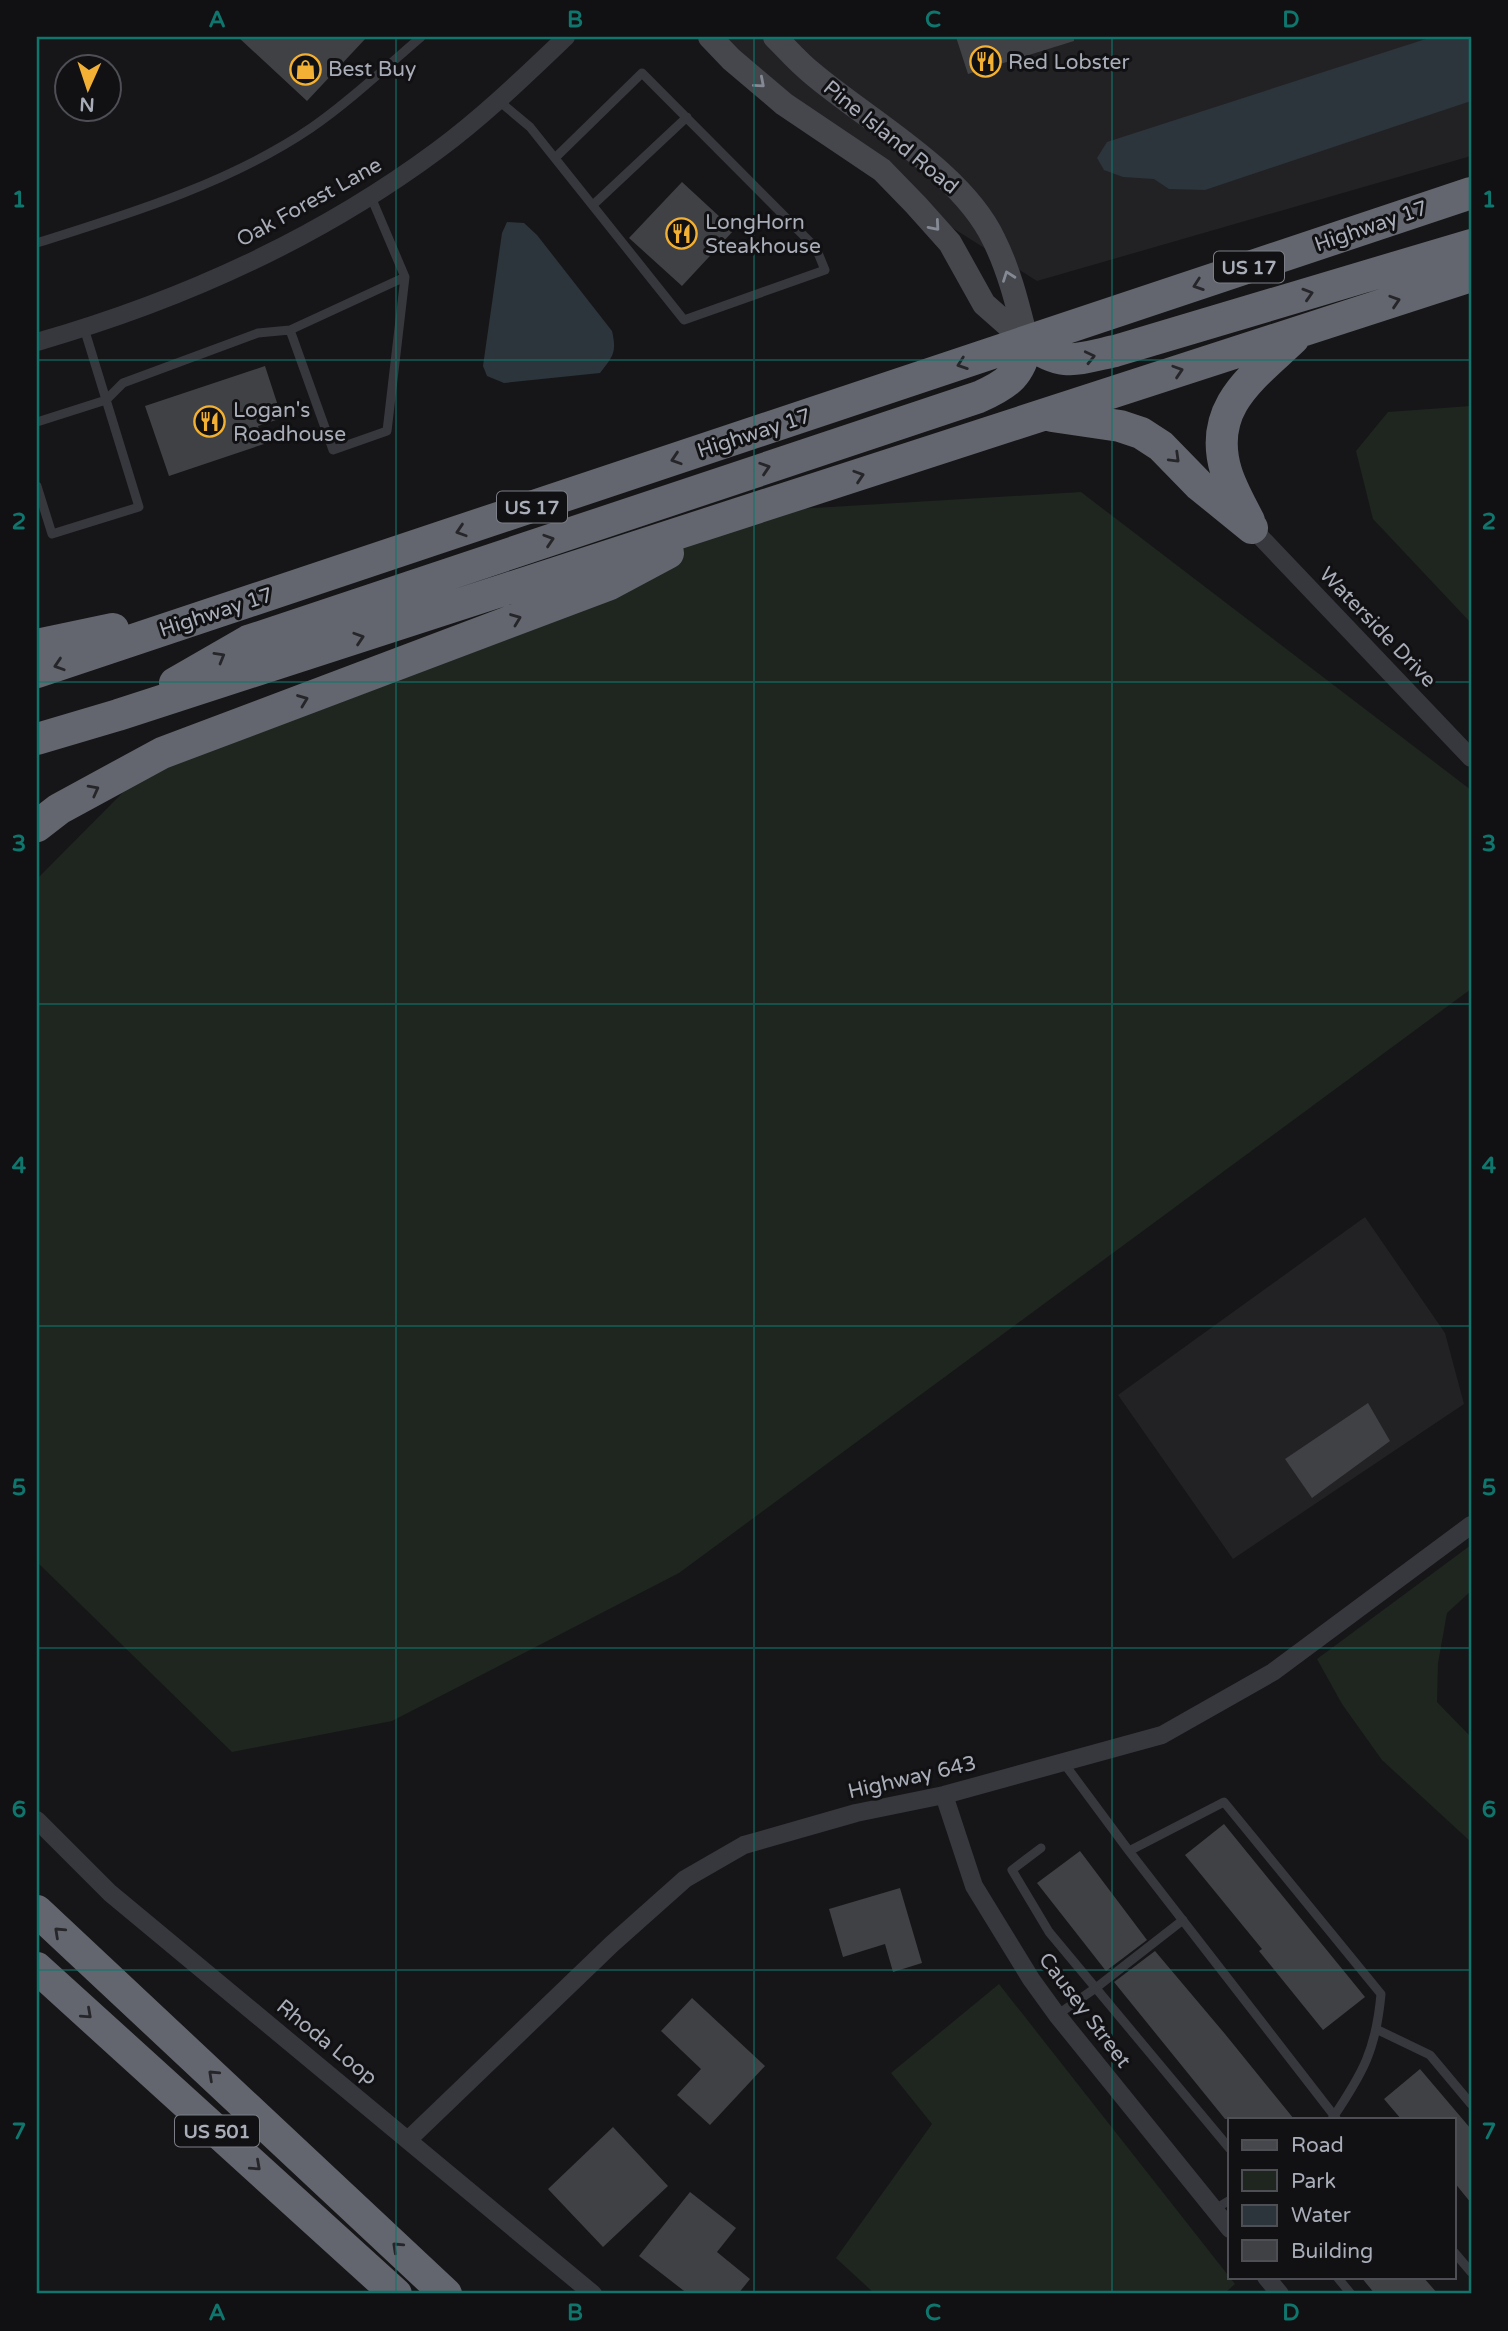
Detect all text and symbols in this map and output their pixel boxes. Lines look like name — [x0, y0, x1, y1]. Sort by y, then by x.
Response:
text: A — [208, 6, 226, 34]
text: B — [567, 6, 583, 34]
text: C — [925, 6, 941, 34]
text: D — [1282, 6, 1300, 34]
restaurant icon: Red Lobster — [968, 45, 1002, 79]
place label: Red Lobster — [1008, 50, 1129, 75]
north arrow — [52, 52, 122, 122]
shop icon: Best Buy — [288, 52, 322, 86]
place label: Best Buy — [328, 57, 416, 82]
one-way arrow — [752, 75, 765, 87]
street label: Pine Island Road — [818, 75, 963, 199]
text: N — [79, 93, 95, 115]
street label: Oak Forest Lane — [232, 152, 386, 253]
text: 1 — [12, 186, 26, 214]
text: 1 — [1482, 186, 1496, 214]
street label: Highway 17 — [1311, 195, 1431, 257]
place label: LongHorn Steakhouse — [705, 210, 821, 259]
restaurant icon: LongHorn Steakhouse — [665, 217, 699, 251]
one-way arrow — [927, 218, 939, 231]
road number: US 17 — [1214, 252, 1284, 282]
one-way arrow — [1003, 271, 1017, 283]
one-way arrow — [1192, 277, 1204, 291]
one-way arrow — [1302, 287, 1314, 302]
one-way arrow — [1388, 295, 1400, 309]
one-way arrow — [1084, 351, 1096, 365]
one-way arrow — [956, 356, 969, 370]
one-way arrow — [1172, 365, 1184, 379]
place label: Logan's Roadhouse — [233, 398, 346, 447]
street label: Highway 17 — [694, 403, 814, 464]
restaurant icon: Logan's Roadhouse — [193, 405, 227, 439]
one-way arrow — [1166, 450, 1179, 463]
one-way arrow — [671, 451, 683, 465]
one-way arrow — [759, 462, 771, 476]
one-way arrow — [852, 469, 864, 484]
road number: US 17 — [497, 492, 567, 522]
text: 2 — [12, 508, 26, 536]
text: 2 — [1482, 508, 1496, 536]
one-way arrow — [455, 523, 467, 537]
one-way arrow — [543, 534, 555, 548]
street label: Waterside Drive — [1314, 562, 1441, 693]
street label: Highway 17 — [156, 582, 276, 643]
one-way arrow — [509, 614, 521, 628]
one-way arrow — [353, 631, 365, 646]
one-way arrow — [213, 652, 225, 665]
one-way arrow — [53, 657, 65, 671]
one-way arrow — [296, 694, 308, 708]
one-way arrow — [87, 784, 99, 798]
text: 3 — [12, 830, 26, 858]
text: 3 — [1482, 830, 1496, 858]
text: 4 — [12, 1152, 27, 1180]
text: 4 — [1482, 1152, 1497, 1180]
text: 5 — [12, 1474, 26, 1502]
text: 5 — [1482, 1474, 1496, 1502]
street label: Highway 643 — [845, 1751, 979, 1804]
text: 6 — [12, 1796, 26, 1824]
text: 6 — [1482, 1796, 1496, 1824]
one-way arrow — [54, 1927, 67, 1940]
street label: Causey Street — [1033, 1948, 1136, 2073]
street label: Rhoda Loop — [271, 1994, 382, 2090]
one-way arrow — [79, 2006, 92, 2018]
one-way arrow — [208, 2070, 221, 2083]
road number: US 501 — [175, 2116, 259, 2146]
text: 7 — [12, 2118, 26, 2146]
legend — [1228, 2118, 1456, 2278]
text: 7 — [1482, 2118, 1496, 2146]
text: Road — [1291, 2133, 1344, 2158]
one-way arrow — [248, 2158, 261, 2171]
text: Park — [1291, 2169, 1336, 2194]
text: Water — [1291, 2203, 1351, 2228]
text: Building — [1291, 2239, 1373, 2264]
one-way arrow — [392, 2243, 405, 2256]
text: A — [208, 2299, 226, 2327]
text: B — [567, 2299, 583, 2327]
text: C — [925, 2299, 941, 2327]
text: D — [1282, 2299, 1300, 2327]

